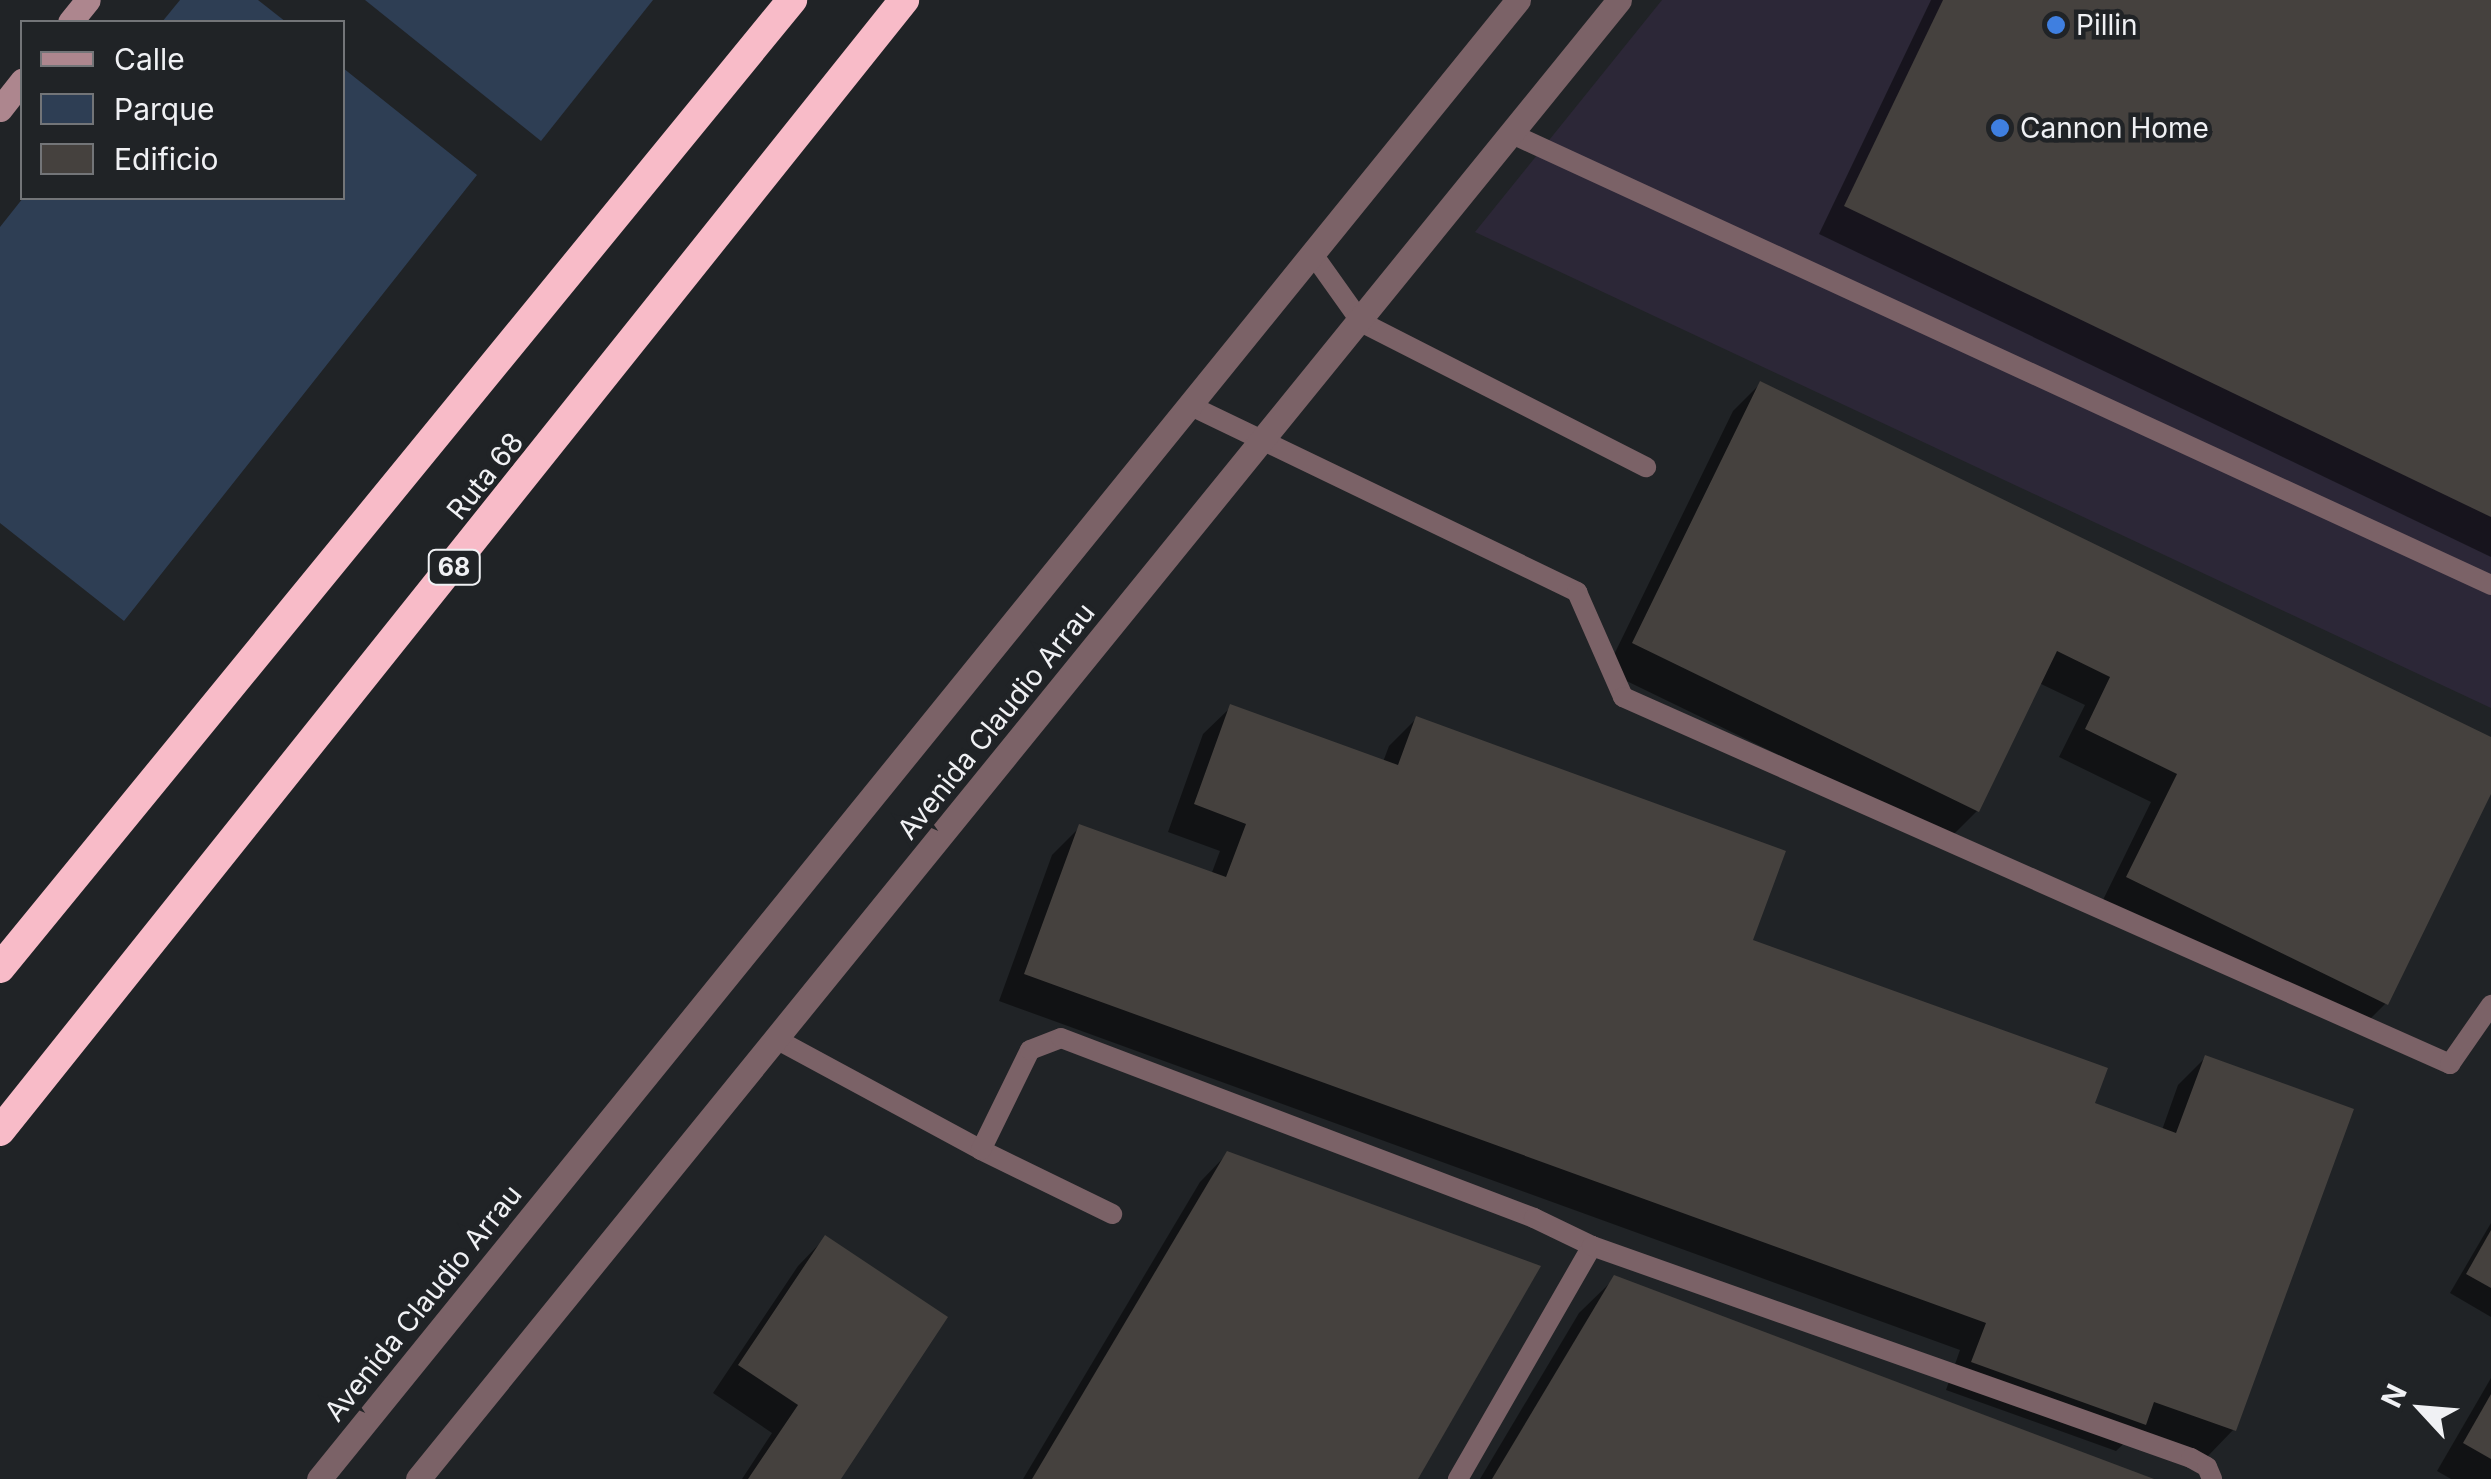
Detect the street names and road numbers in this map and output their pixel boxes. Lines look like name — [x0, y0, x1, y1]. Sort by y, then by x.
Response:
street label: Ruta 68 — [440, 426, 530, 526]
road number: 68 — [426, 547, 482, 587]
street label: Avenida Claudio Arrau — [890, 596, 1102, 846]
street label: Avenida Claudio Arrau — [317, 1178, 529, 1428]

